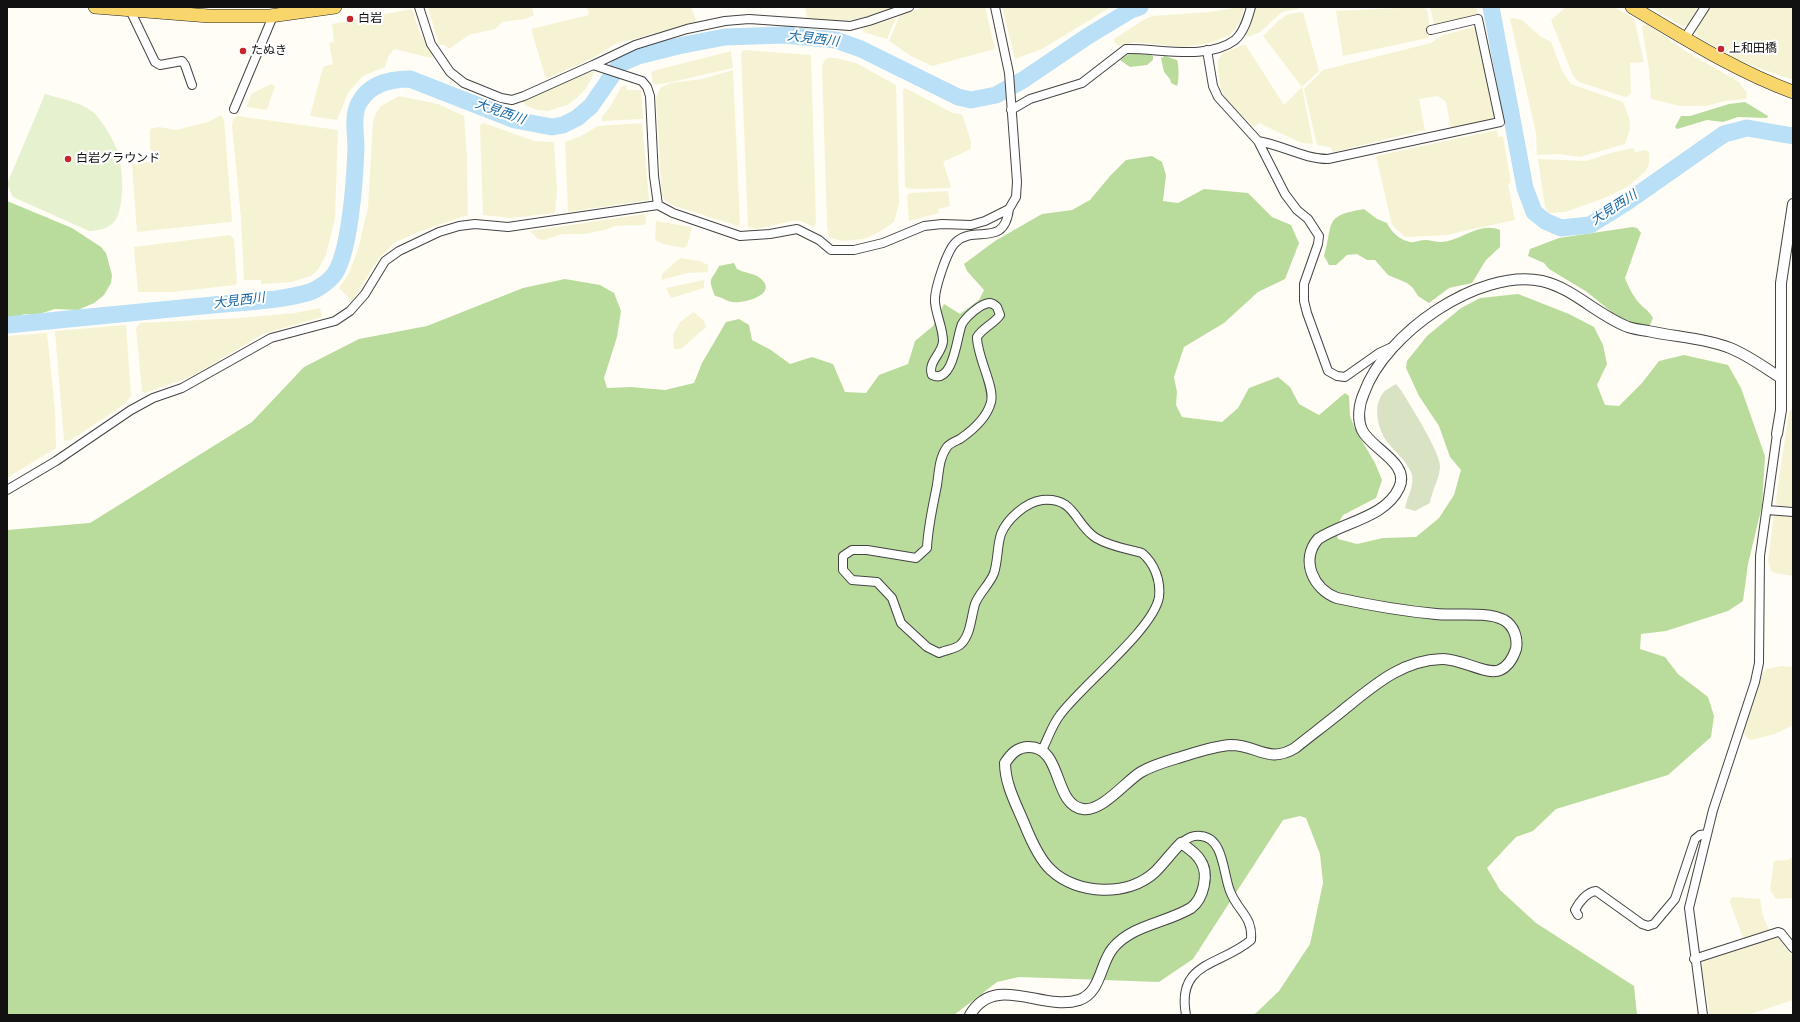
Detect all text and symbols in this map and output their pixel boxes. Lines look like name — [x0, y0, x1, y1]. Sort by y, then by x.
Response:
place label: 白岩 — [358, 12, 382, 26]
marker: 白岩 — [345, 14, 355, 24]
water label: 大見西川 — [786, 28, 840, 50]
place label: 上和田橋 — [1729, 42, 1777, 56]
place label: たぬき — [251, 44, 287, 58]
marker: 上和田橋 — [1716, 44, 1726, 54]
marker: たぬき — [238, 46, 248, 56]
water label: 大見西川 — [473, 96, 527, 128]
place label: 白岩グラウンド — [76, 152, 160, 166]
marker: 白岩グラウンド — [63, 154, 73, 164]
water label: 大見西川 — [1588, 187, 1640, 229]
water label: 大見西川 — [212, 290, 266, 312]

